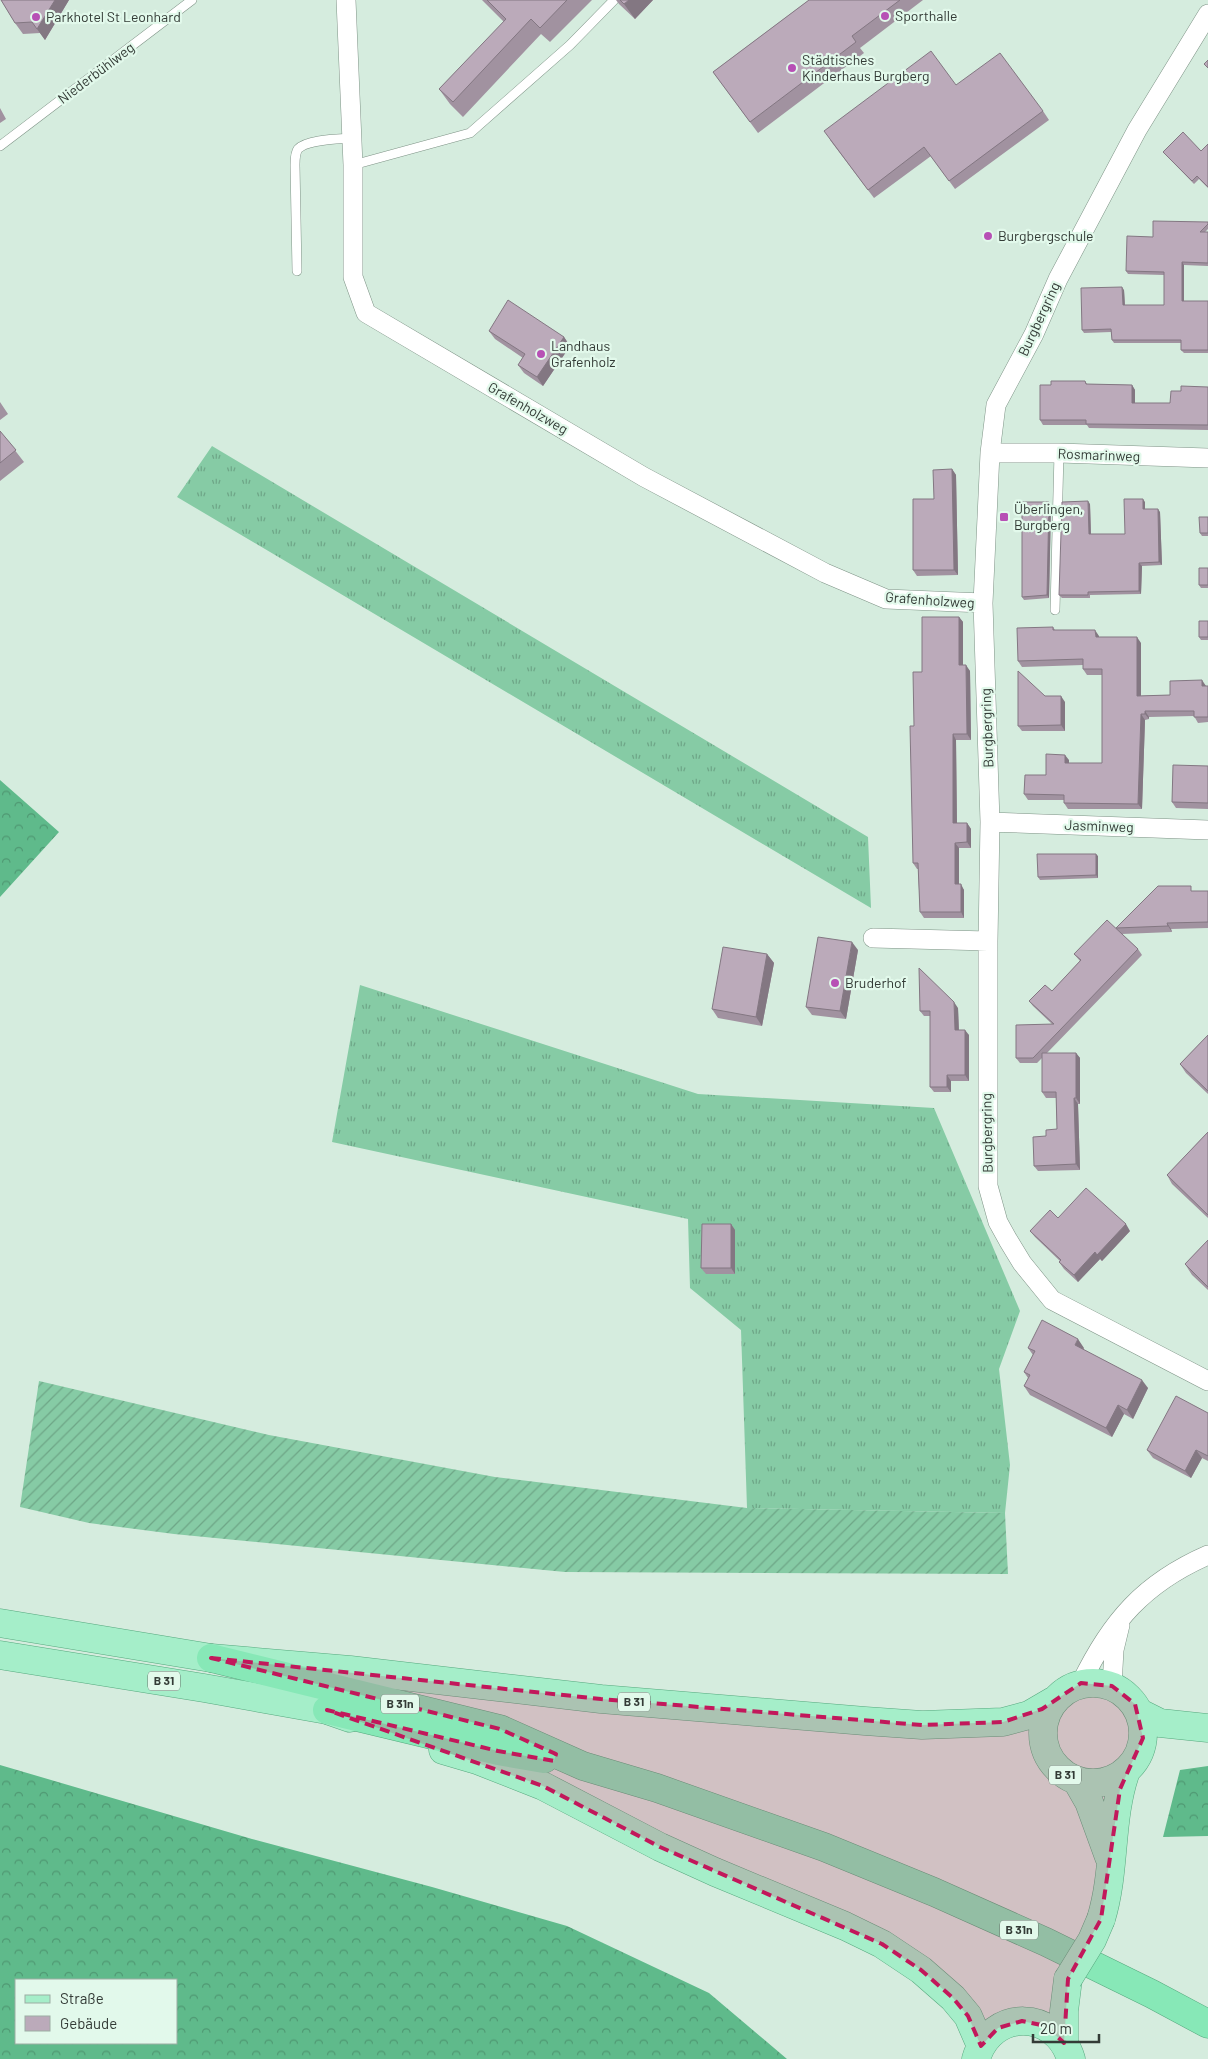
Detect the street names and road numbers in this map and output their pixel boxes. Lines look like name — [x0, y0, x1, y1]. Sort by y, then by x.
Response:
street label: Niederbühlweg — [54, 38, 137, 107]
street label: Burgbergring — [1014, 279, 1063, 358]
street label: Grafenholzweg — [485, 378, 571, 437]
street label: Rosmarinweg — [1057, 445, 1141, 464]
street label: Grafenholzweg — [885, 588, 975, 611]
street label: Burgbergring — [977, 688, 996, 768]
street label: Jasminweg — [1064, 816, 1134, 835]
street label: Burgbergring — [977, 1093, 996, 1173]
road number: B 31 — [148, 1672, 180, 1690]
road number: B 31 — [618, 1692, 650, 1711]
road number: B 31n — [381, 1695, 419, 1714]
road number: B 31 — [1049, 1766, 1081, 1784]
road number: B 31n — [1000, 1920, 1038, 1940]

